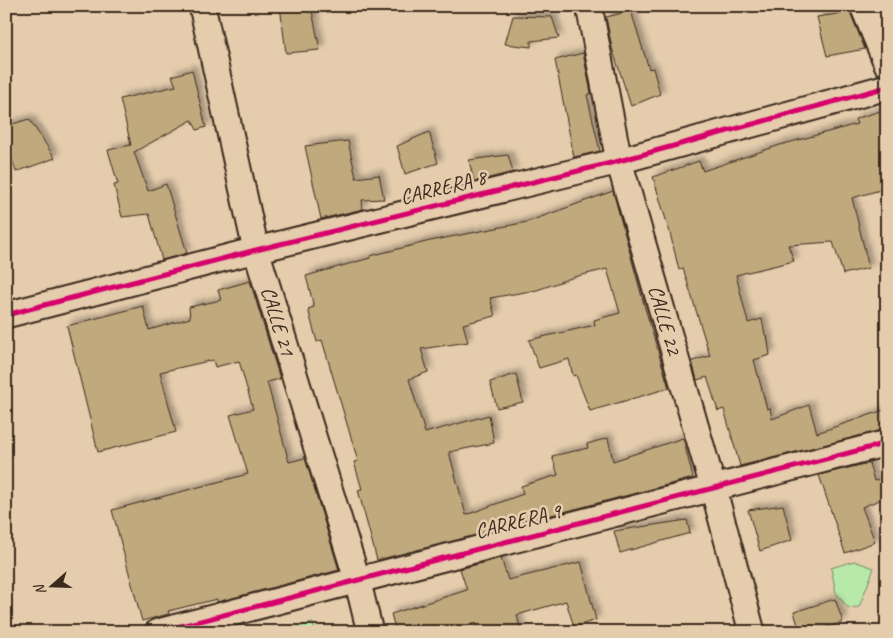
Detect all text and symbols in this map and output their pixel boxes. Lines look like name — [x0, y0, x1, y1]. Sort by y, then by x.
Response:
street label: CARRERA 8 — [397, 163, 491, 210]
street label: CALLE 22 — [643, 282, 688, 359]
street label: CALLE 21 — [255, 283, 301, 360]
street label: CARRERA 9 — [472, 497, 565, 544]
north arrow — [28, 560, 78, 610]
text: N — [30, 581, 50, 597]

